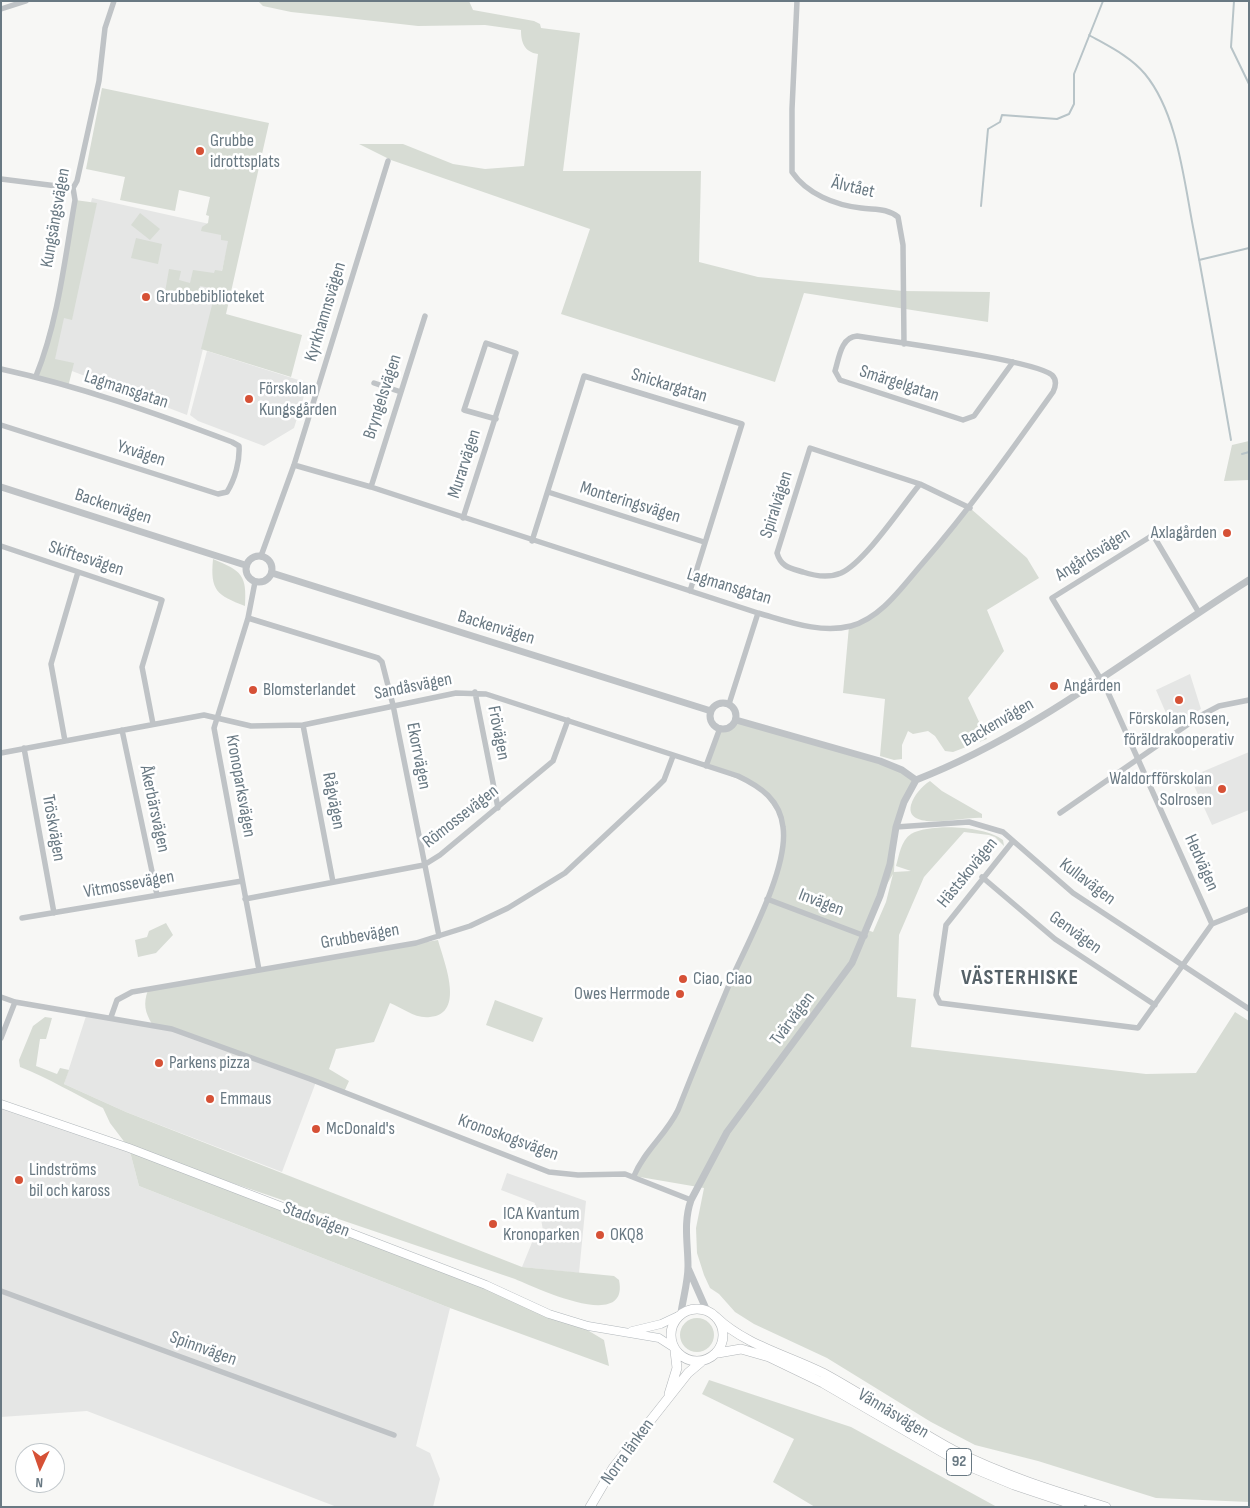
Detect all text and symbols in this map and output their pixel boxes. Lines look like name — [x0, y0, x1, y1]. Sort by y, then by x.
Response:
place label: Grubbe idrottsplats — [210, 130, 280, 172]
marker: Grubbe idrottsplats — [194, 145, 206, 157]
street label: Kungsängsvägen — [37, 167, 75, 269]
street label: Älvtået — [829, 173, 877, 203]
street label: Kyrkhamnsvägen — [301, 260, 351, 364]
place label: Grubbebiblioteket — [156, 286, 265, 308]
marker: Grubbebiblioteket — [140, 291, 152, 303]
street label: Bryngelsvägen — [359, 352, 407, 442]
street label: Smärgelgatan — [856, 361, 942, 407]
street label: Snickargatan — [628, 364, 710, 408]
street label: Lagmansgatan — [81, 366, 171, 414]
place label: Förskolan Kungsgården — [259, 378, 337, 420]
marker: Förskolan Kungsgården — [243, 393, 255, 405]
street label: Murarvägen — [444, 427, 486, 501]
street label: Yxvägen — [114, 436, 168, 472]
street label: Spiralvägen — [756, 469, 798, 541]
street label: Monteringsvägen — [577, 477, 683, 529]
street label: Backenvägen — [72, 484, 154, 530]
place label: Axlagården — [1151, 522, 1217, 544]
street label: Angårdsvägen — [1052, 524, 1134, 586]
marker: Axlagården — [1221, 527, 1233, 539]
street label: Skiftesvägen — [46, 537, 126, 581]
street label: Lagmansgatan — [684, 564, 774, 610]
street label: Backenvägen — [455, 606, 537, 650]
street label: Sandåsvägen — [372, 669, 454, 705]
place label: Angården — [1064, 675, 1121, 697]
place label: Blomsterlandet — [263, 679, 356, 701]
marker: Angården — [1048, 680, 1060, 692]
marker: Blomsterlandet — [247, 684, 259, 696]
street label: Backenvägen — [958, 694, 1038, 752]
marker: Förskolan Rosen, föräldrakooperativ — [1173, 694, 1185, 706]
street label: Frövägen — [482, 704, 514, 762]
place label: Förskolan Rosen, föräldrakooperativ — [1124, 708, 1234, 751]
street label: Ekorrvägen — [401, 721, 435, 791]
street label: Kronoparksvägen — [220, 733, 260, 839]
street label: Åkerbärsvägen — [134, 764, 174, 854]
place label: Waldorfförskolan Solrosen — [1109, 768, 1212, 811]
street label: Rågvägen — [317, 771, 349, 831]
street label: Römossevägen — [419, 781, 503, 853]
marker: Waldorfförskolan Solrosen — [1216, 783, 1228, 795]
street label: Tröskvägen — [37, 793, 69, 863]
street label: Hedvägen — [1179, 831, 1223, 895]
street label: Hästskovägen — [933, 834, 1003, 912]
street label: Kullavägen — [1055, 854, 1119, 910]
street label: Vitmossevägen — [82, 866, 176, 904]
street label: Invägen — [795, 885, 847, 921]
street label: Genvägen — [1045, 907, 1105, 959]
street label: Grubbevägen — [319, 919, 401, 955]
district label: VÄSTERHISKE — [960, 965, 1080, 991]
place label: Ciao, Ciao — [693, 968, 752, 990]
marker: Ciao, Ciao — [677, 973, 689, 985]
place label: Owes Herrmode — [574, 983, 670, 1005]
marker: Owes Herrmode — [674, 988, 686, 1000]
street label: Tvärvägen — [766, 988, 820, 1050]
place label: Parkens pizza — [169, 1052, 250, 1074]
marker: Parkens pizza — [153, 1057, 165, 1069]
place label: Emmaus — [220, 1088, 271, 1110]
marker: Emmaus — [204, 1093, 216, 1105]
street label: Kronoskogsvägen — [455, 1110, 561, 1166]
place label: McDonald's — [326, 1118, 395, 1140]
marker: McDonald's — [310, 1123, 322, 1135]
place label: Lindströms bil och kaross — [29, 1159, 110, 1202]
marker: Lindströms bil och kaross — [13, 1174, 25, 1186]
street label: Stadsvägen — [280, 1197, 352, 1243]
place label: ICA Kvantum Kronoparken — [503, 1203, 580, 1246]
marker: ICA Kvantum Kronoparken — [487, 1218, 499, 1230]
place label: OKQ8 — [610, 1224, 644, 1246]
marker: OKQ8 — [594, 1229, 606, 1241]
street label: Spinnvägen — [167, 1327, 239, 1371]
street label: Vännäsvägen — [854, 1384, 932, 1444]
street label: Norra länken — [597, 1415, 659, 1489]
north arrow — [15, 1443, 65, 1493]
road number: 92 — [946, 1448, 972, 1475]
text: N — [35, 1474, 43, 1491]

